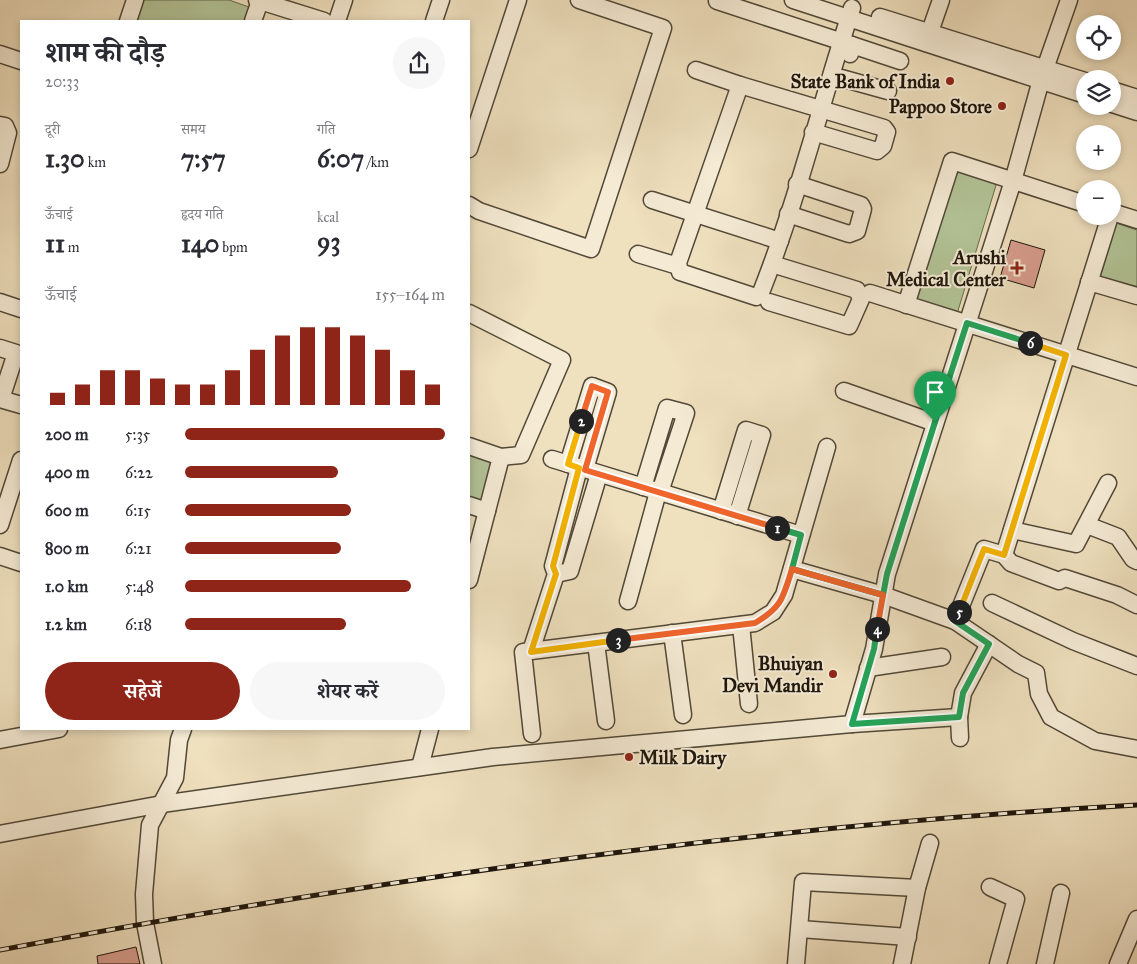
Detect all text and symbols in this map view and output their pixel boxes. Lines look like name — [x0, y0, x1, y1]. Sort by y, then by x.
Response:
map controls — [1076, 15, 1121, 225]
button: locate — [1076, 15, 1121, 60]
text: शाम की दौड़ — [45, 35, 165, 70]
button: share — [393, 37, 445, 89]
place label: State Bank of India — [790, 70, 941, 93]
button: layers — [1076, 70, 1121, 115]
text: 20:33 — [45, 72, 79, 91]
marker: State Bank of India — [944, 75, 956, 87]
place label: Pappoo Store — [889, 95, 992, 119]
marker: Pappoo Store — [996, 100, 1008, 112]
text: दूरी — [45, 121, 60, 138]
text: समय — [181, 121, 206, 138]
text: गति — [317, 121, 335, 138]
button: + — [1076, 125, 1121, 170]
text: 1.30 — [45, 143, 85, 174]
text: 7:57 — [181, 143, 226, 174]
text: 6:07 — [317, 143, 364, 174]
text: km — [85, 154, 106, 171]
text: /km — [364, 154, 389, 171]
button: − — [1076, 180, 1121, 225]
text: ऊँचाई — [45, 206, 73, 223]
text: हृदय गति — [181, 206, 223, 223]
text: kcal — [317, 209, 339, 226]
text: 93 — [317, 226, 340, 257]
text: 11 — [45, 228, 65, 259]
text: 140 — [181, 228, 219, 259]
text: m — [65, 239, 80, 256]
text: bpm — [219, 239, 248, 256]
place label: Arushi Medical Center — [886, 246, 1007, 291]
marker: Arushi Medical Center — [1010, 261, 1024, 275]
text: ऊँचाई — [45, 285, 77, 304]
text: 155–164 m — [375, 285, 445, 304]
pin: 6 — [1018, 330, 1042, 356]
text: 6 — [1027, 335, 1034, 352]
pin — [914, 371, 956, 422]
icon: arrive — [921, 378, 949, 406]
pin: 2 — [568, 408, 594, 434]
text: 2 — [578, 413, 585, 430]
text: 200 m — [45, 425, 88, 444]
text: 5:35 — [125, 425, 150, 444]
text: 400 m — [45, 463, 89, 482]
text: 6:22 — [125, 463, 153, 482]
text: 600 m — [45, 501, 89, 520]
text: 6:15 — [125, 501, 151, 520]
pin: 1 — [764, 516, 790, 540]
text: 1 — [775, 520, 780, 537]
text: 800 m — [45, 539, 89, 558]
text: 6:21 — [125, 539, 151, 558]
text: 1.0 km — [45, 577, 88, 596]
text: 5:48 — [125, 577, 154, 596]
pin: 5 — [946, 600, 972, 624]
text: 5 — [956, 604, 963, 621]
text: 1.2 km — [45, 615, 87, 634]
text: 6:18 — [125, 615, 152, 634]
pin: 4 — [864, 616, 890, 642]
text: 4 — [874, 621, 881, 638]
pin: 3 — [606, 628, 630, 652]
text: 3 — [616, 632, 621, 649]
place label: Bhuiyan Devi Mandir — [722, 652, 824, 697]
button: सहेजें — [45, 662, 240, 720]
button: शेयर करें — [250, 662, 445, 720]
marker: Bhuiyan Devi Mandir — [827, 668, 839, 680]
place label: Milk Dairy — [639, 746, 727, 770]
marker: Milk Dairy — [623, 751, 635, 763]

